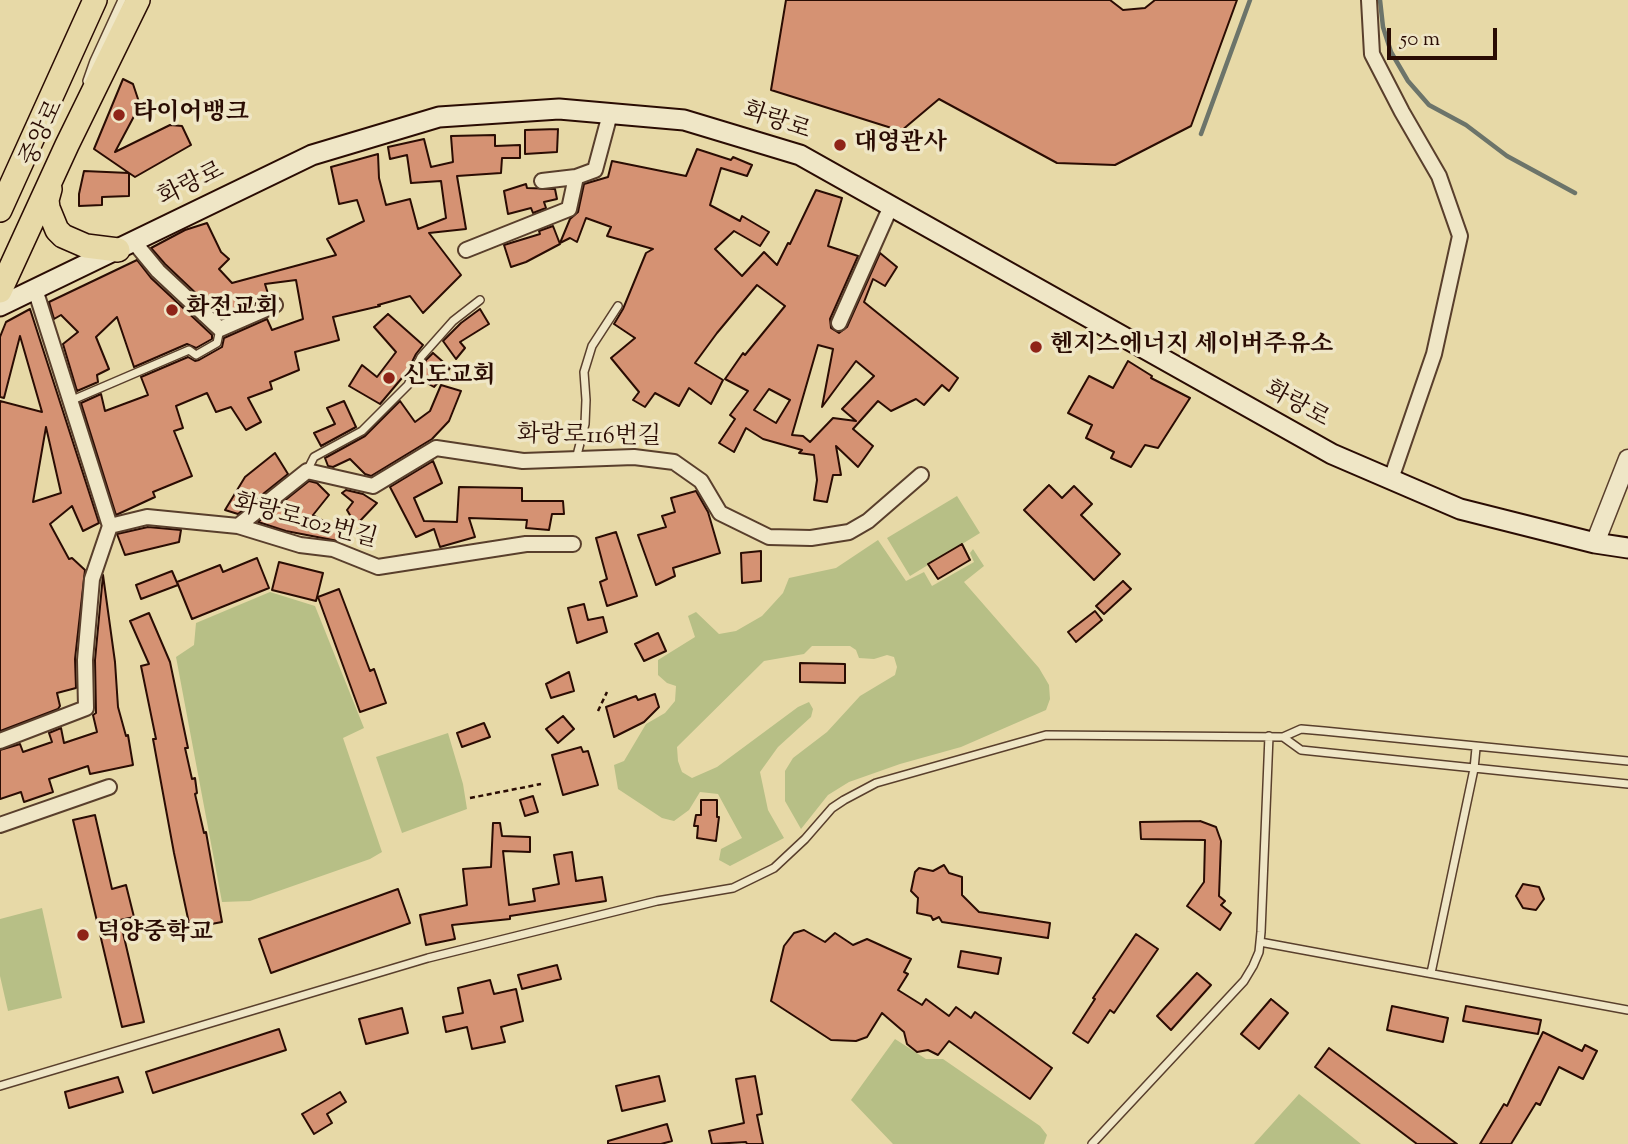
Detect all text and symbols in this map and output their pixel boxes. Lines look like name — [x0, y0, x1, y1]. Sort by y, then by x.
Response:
scale bar — [1390, 14, 1500, 58]
text: 50 m — [1400, 25, 1440, 55]
street label: 중앙로 — [16, 96, 72, 172]
street label: 화랑로 — [738, 98, 814, 148]
place label: 타이어뱅크 — [133, 101, 249, 129]
marker: 타이어뱅크 — [111, 107, 127, 123]
place label: 대영관사 — [854, 131, 947, 159]
marker: 대영관사 — [832, 137, 848, 153]
street label: 화랑로 — [154, 158, 230, 214]
place label: 화전교회 — [186, 296, 279, 324]
marker: 화전교회 — [164, 302, 180, 318]
place label: 헨지스에너지 세이버주유소 — [1050, 333, 1333, 361]
marker: 헨지스에너지 세이버주유소 — [1028, 339, 1044, 355]
place label: 신도교회 — [403, 364, 496, 392]
marker: 신도교회 — [381, 370, 397, 386]
street label: 화랑로 — [1259, 377, 1333, 435]
street label: 화랑로116번길 — [517, 422, 661, 454]
street label: 화랑로102번길 — [230, 490, 380, 556]
place label: 덕양중학교 — [97, 921, 213, 949]
marker: 덕양중학교 — [75, 927, 91, 943]

